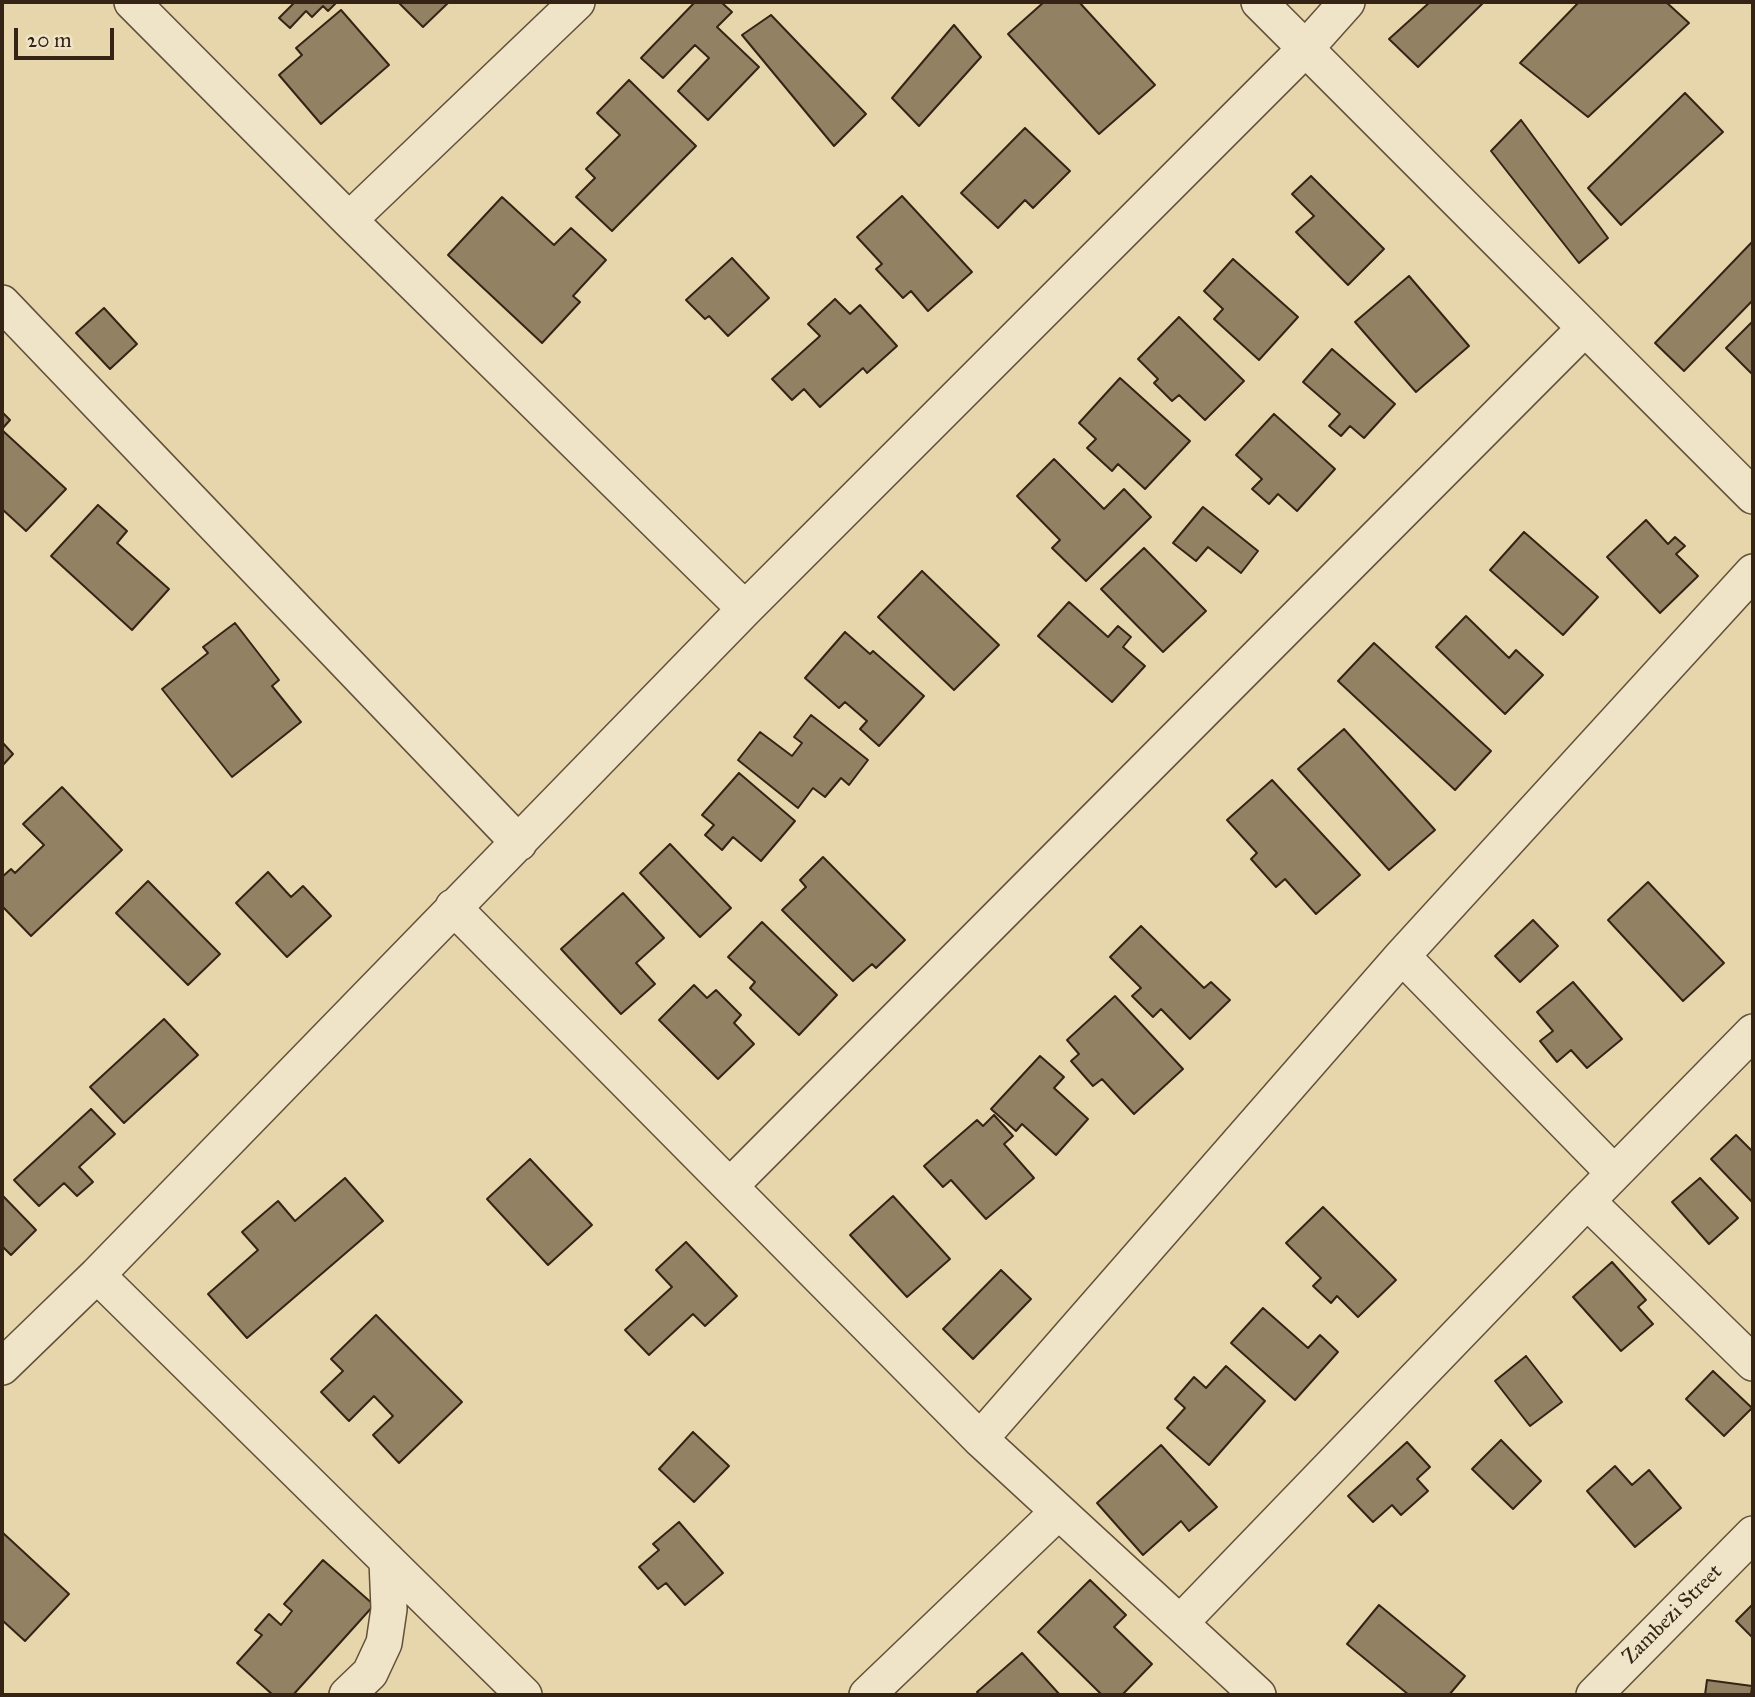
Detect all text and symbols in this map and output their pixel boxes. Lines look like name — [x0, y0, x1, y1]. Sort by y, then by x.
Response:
scale bar — [18, 14, 117, 58]
text: 20 m — [27, 27, 72, 53]
street label: Zambezi Street — [1618, 1560, 1728, 1670]

